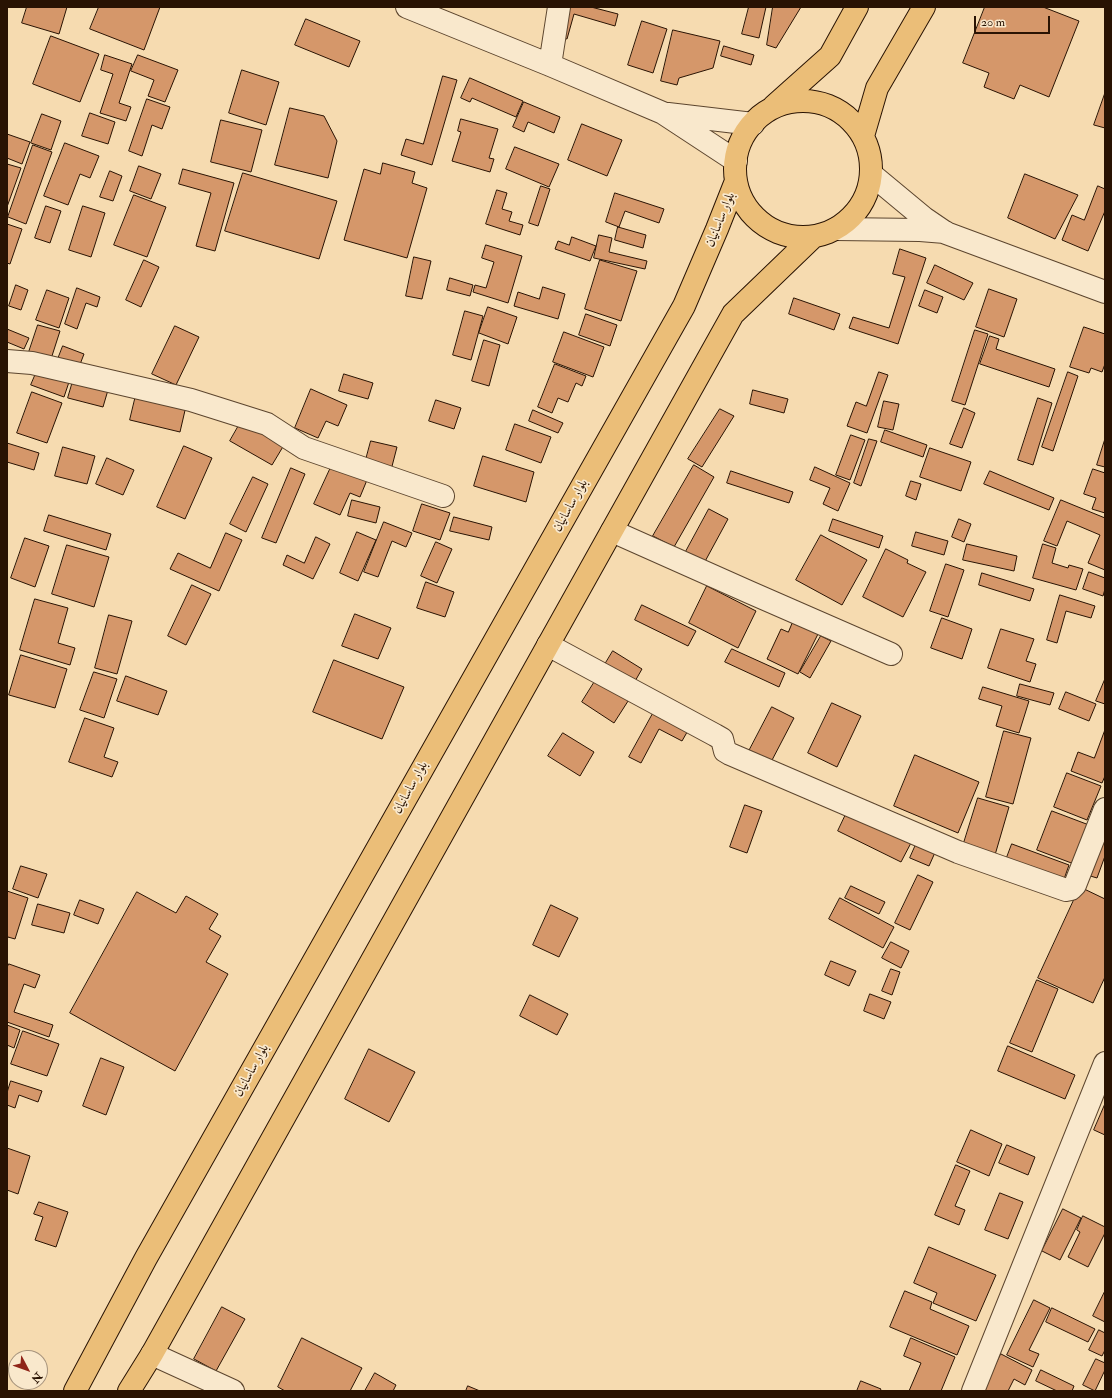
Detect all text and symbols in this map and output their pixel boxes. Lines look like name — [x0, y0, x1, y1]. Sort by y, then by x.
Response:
scale bar — [976, 8, 1052, 34]
text: 20 m — [981, 15, 1005, 30]
street label: بلوار ساسانیان — [703, 190, 739, 250]
street label: بلوار ساسانیان — [550, 477, 592, 535]
street label: بلوار ساسانیان — [390, 759, 432, 817]
street label: بلوار ساسانیان — [231, 1042, 273, 1100]
north arrow — [8, 1350, 48, 1390]
text: N — [29, 1370, 45, 1386]

